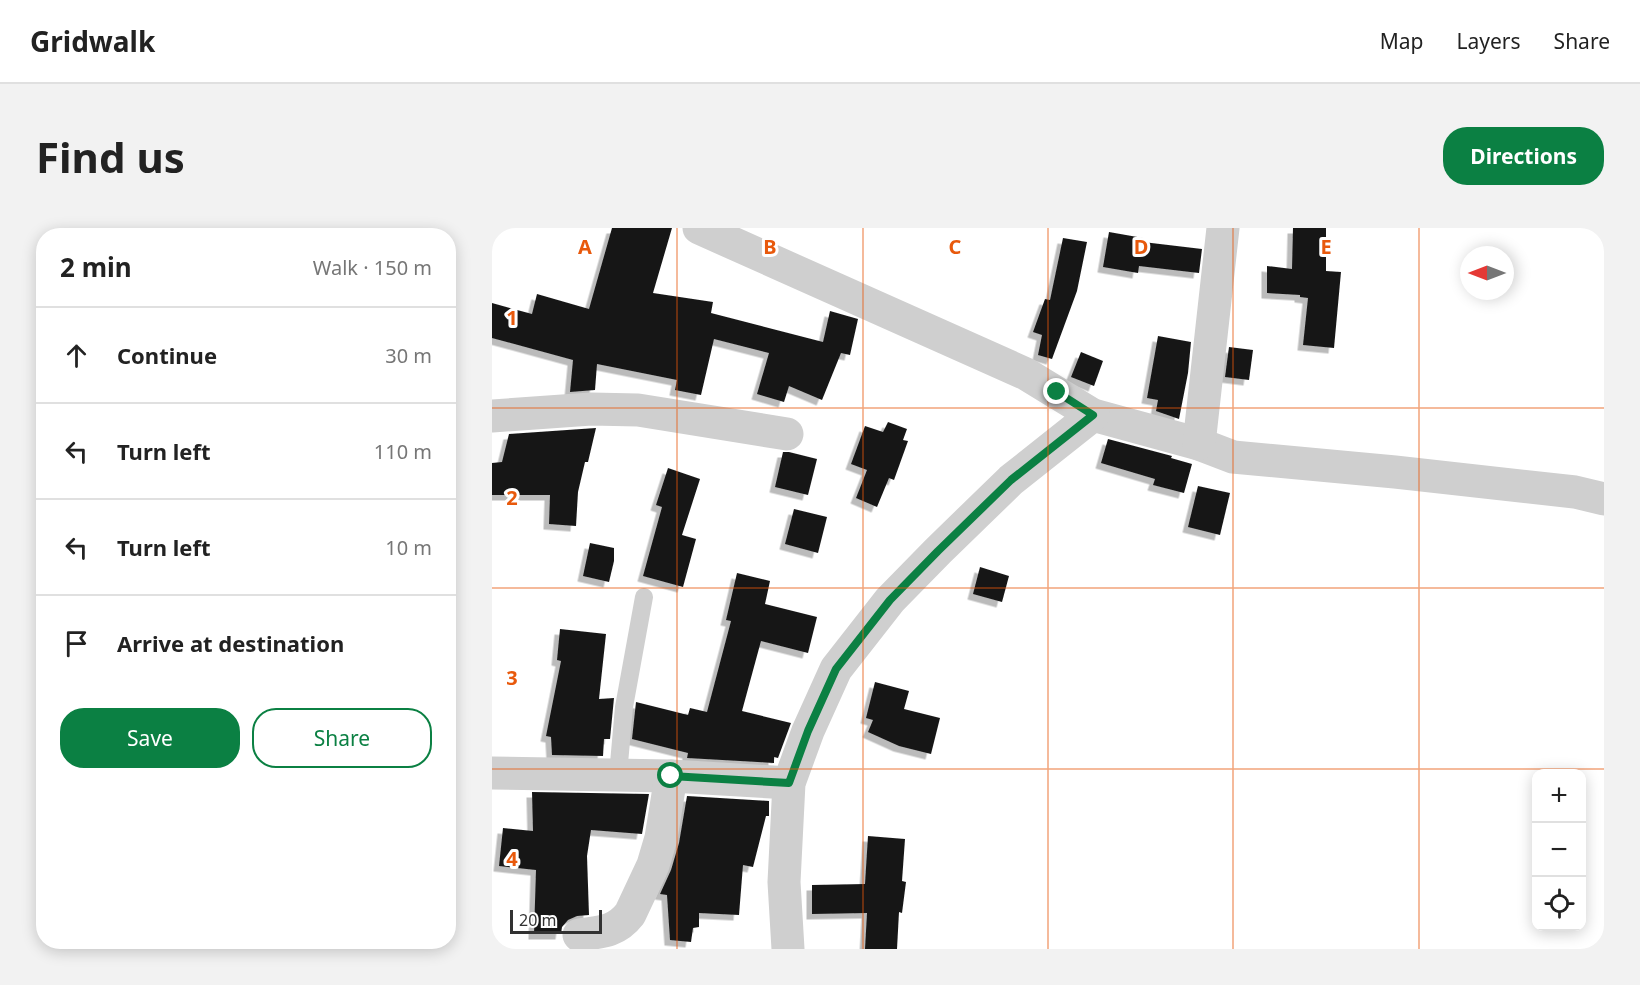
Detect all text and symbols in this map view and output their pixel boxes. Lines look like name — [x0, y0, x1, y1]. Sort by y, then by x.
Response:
text: Gridwalk — [30, 22, 155, 60]
text: Map — [1380, 27, 1424, 55]
text: Layers — [1457, 27, 1521, 55]
text: Share — [1554, 27, 1610, 55]
button: Directions — [1443, 127, 1604, 185]
text: Find us — [36, 128, 185, 185]
text: A — [578, 233, 592, 260]
text: B — [763, 233, 777, 260]
text: C — [949, 233, 962, 260]
text: D — [1134, 233, 1148, 260]
text: E — [1320, 233, 1332, 260]
north arrow — [1460, 246, 1514, 300]
text: 2 min — [60, 249, 132, 285]
text: Walk · 150 m — [313, 254, 432, 281]
text: 1 — [506, 304, 518, 331]
icon: ahead — [60, 339, 93, 372]
text: Continue — [117, 340, 217, 370]
text: 30 m — [385, 342, 432, 369]
route end — [1043, 378, 1069, 404]
icon: left — [60, 435, 93, 468]
text: Turn left — [117, 436, 211, 466]
text: 110 m — [374, 438, 432, 465]
text: 2 — [506, 484, 518, 511]
icon: left — [60, 531, 93, 564]
text: Turn left — [117, 532, 211, 562]
text: 10 m — [385, 534, 432, 561]
icon: arrive — [60, 627, 93, 660]
text: Arrive at destination — [117, 628, 344, 658]
text: 3 — [506, 664, 518, 691]
button: Save — [60, 708, 240, 768]
button: Share — [252, 708, 432, 768]
route start — [657, 762, 683, 788]
map controls — [1532, 769, 1586, 931]
button: + — [1532, 769, 1586, 823]
button: − — [1532, 823, 1586, 877]
text: 4 — [506, 845, 518, 872]
button: locate — [1532, 877, 1586, 931]
scale bar — [510, 907, 602, 934]
text: 20 m — [519, 909, 556, 931]

